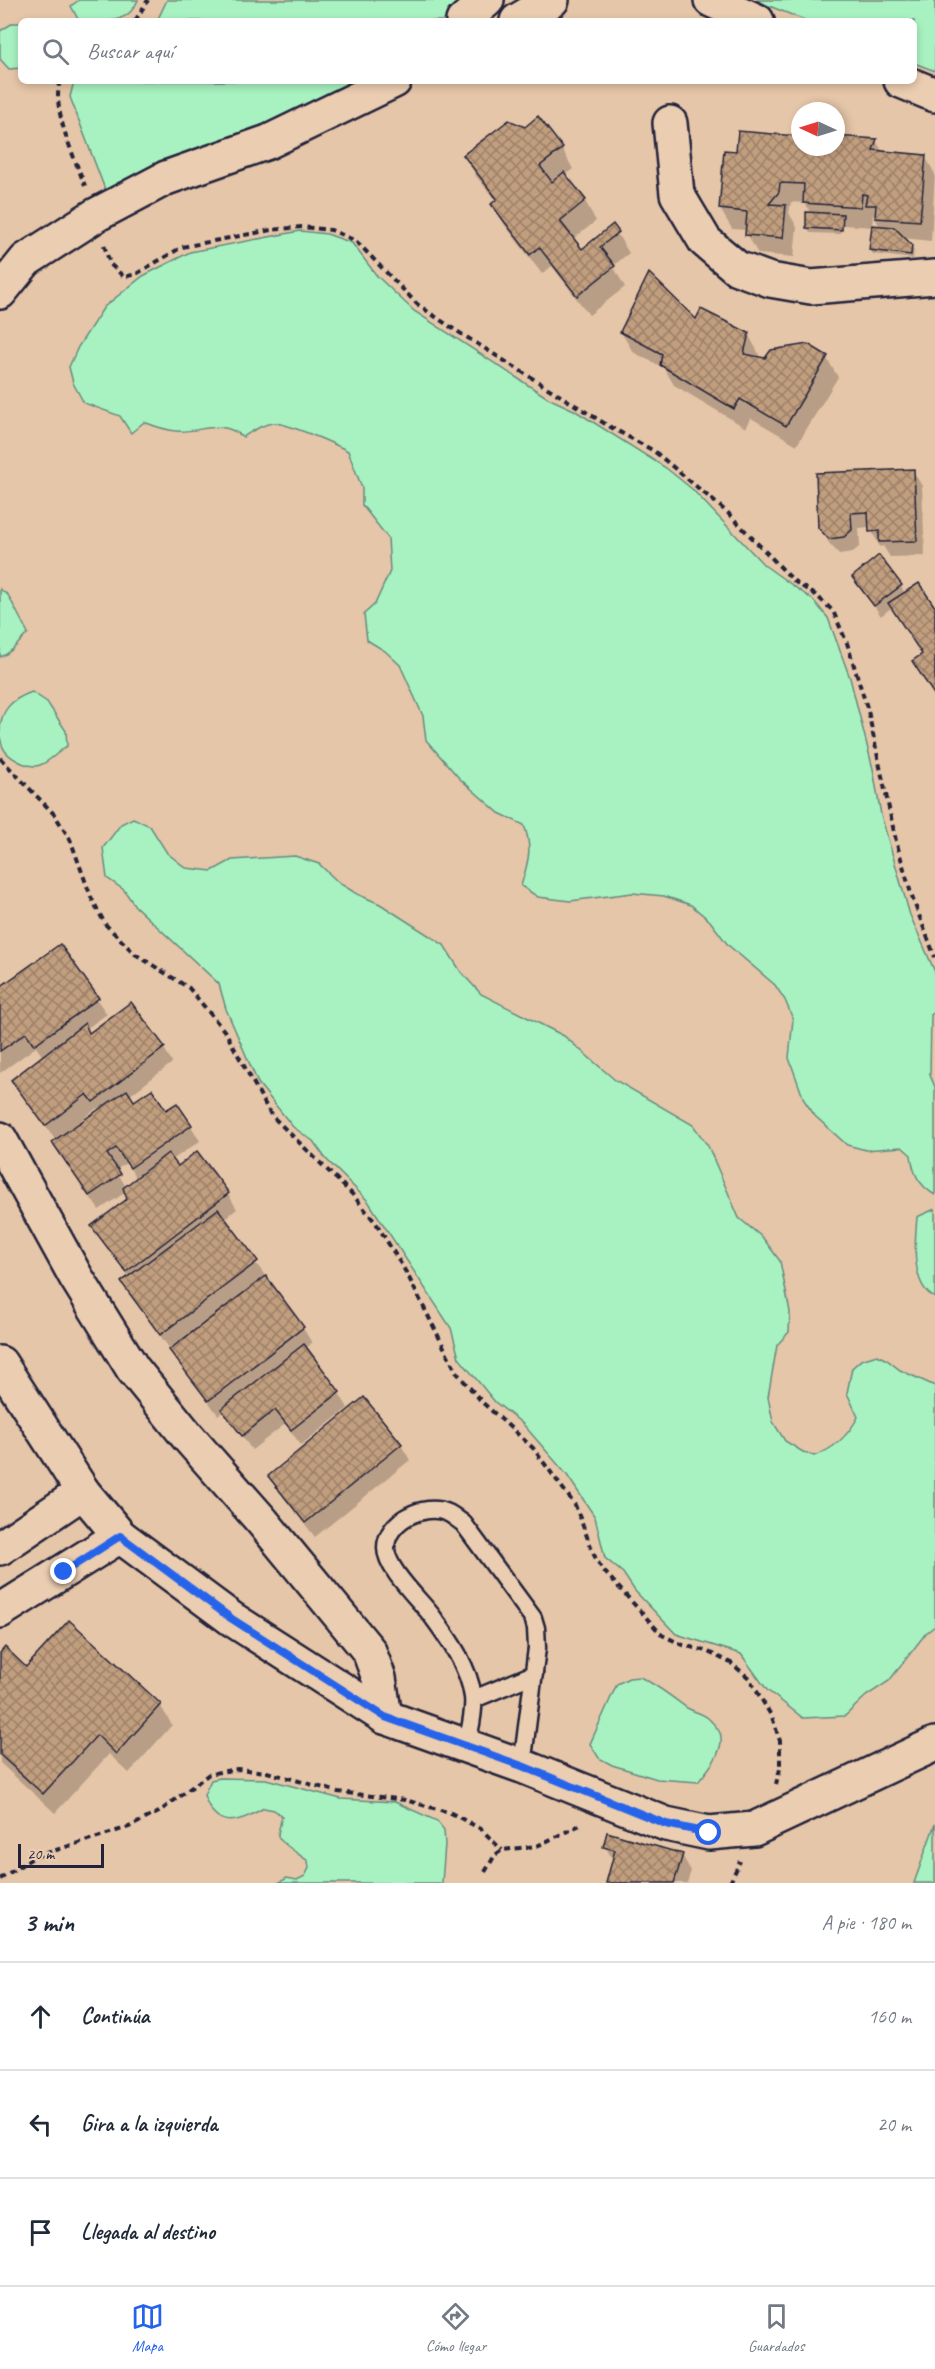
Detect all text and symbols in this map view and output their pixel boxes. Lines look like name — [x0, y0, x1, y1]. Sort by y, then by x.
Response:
search box — [18, 18, 917, 84]
icon: search — [39, 35, 72, 68]
text: Buscar aquí — [87, 37, 173, 65]
north arrow — [791, 102, 845, 156]
route end — [50, 1558, 76, 1584]
route start — [695, 1819, 721, 1845]
scale bar — [18, 1841, 104, 1868]
text: 20 m — [27, 1844, 54, 1864]
text: 3 min — [24, 1906, 74, 1939]
text: A pie · 180 m — [822, 1910, 911, 1935]
icon: ahead — [24, 2000, 57, 2033]
text: Continúa — [81, 2002, 149, 2030]
text: 160 m — [868, 2004, 911, 2029]
icon: left — [24, 2108, 57, 2141]
text: Gira a la izquierda — [81, 2110, 218, 2138]
text: 20 m — [877, 2112, 911, 2137]
icon: arrive — [24, 2216, 57, 2249]
text: Llegada al destino — [81, 2218, 215, 2246]
tab: Mapa — [131, 2300, 164, 2356]
tab: Cómo llegar — [426, 2300, 486, 2356]
tab: Guardados — [748, 2300, 804, 2356]

